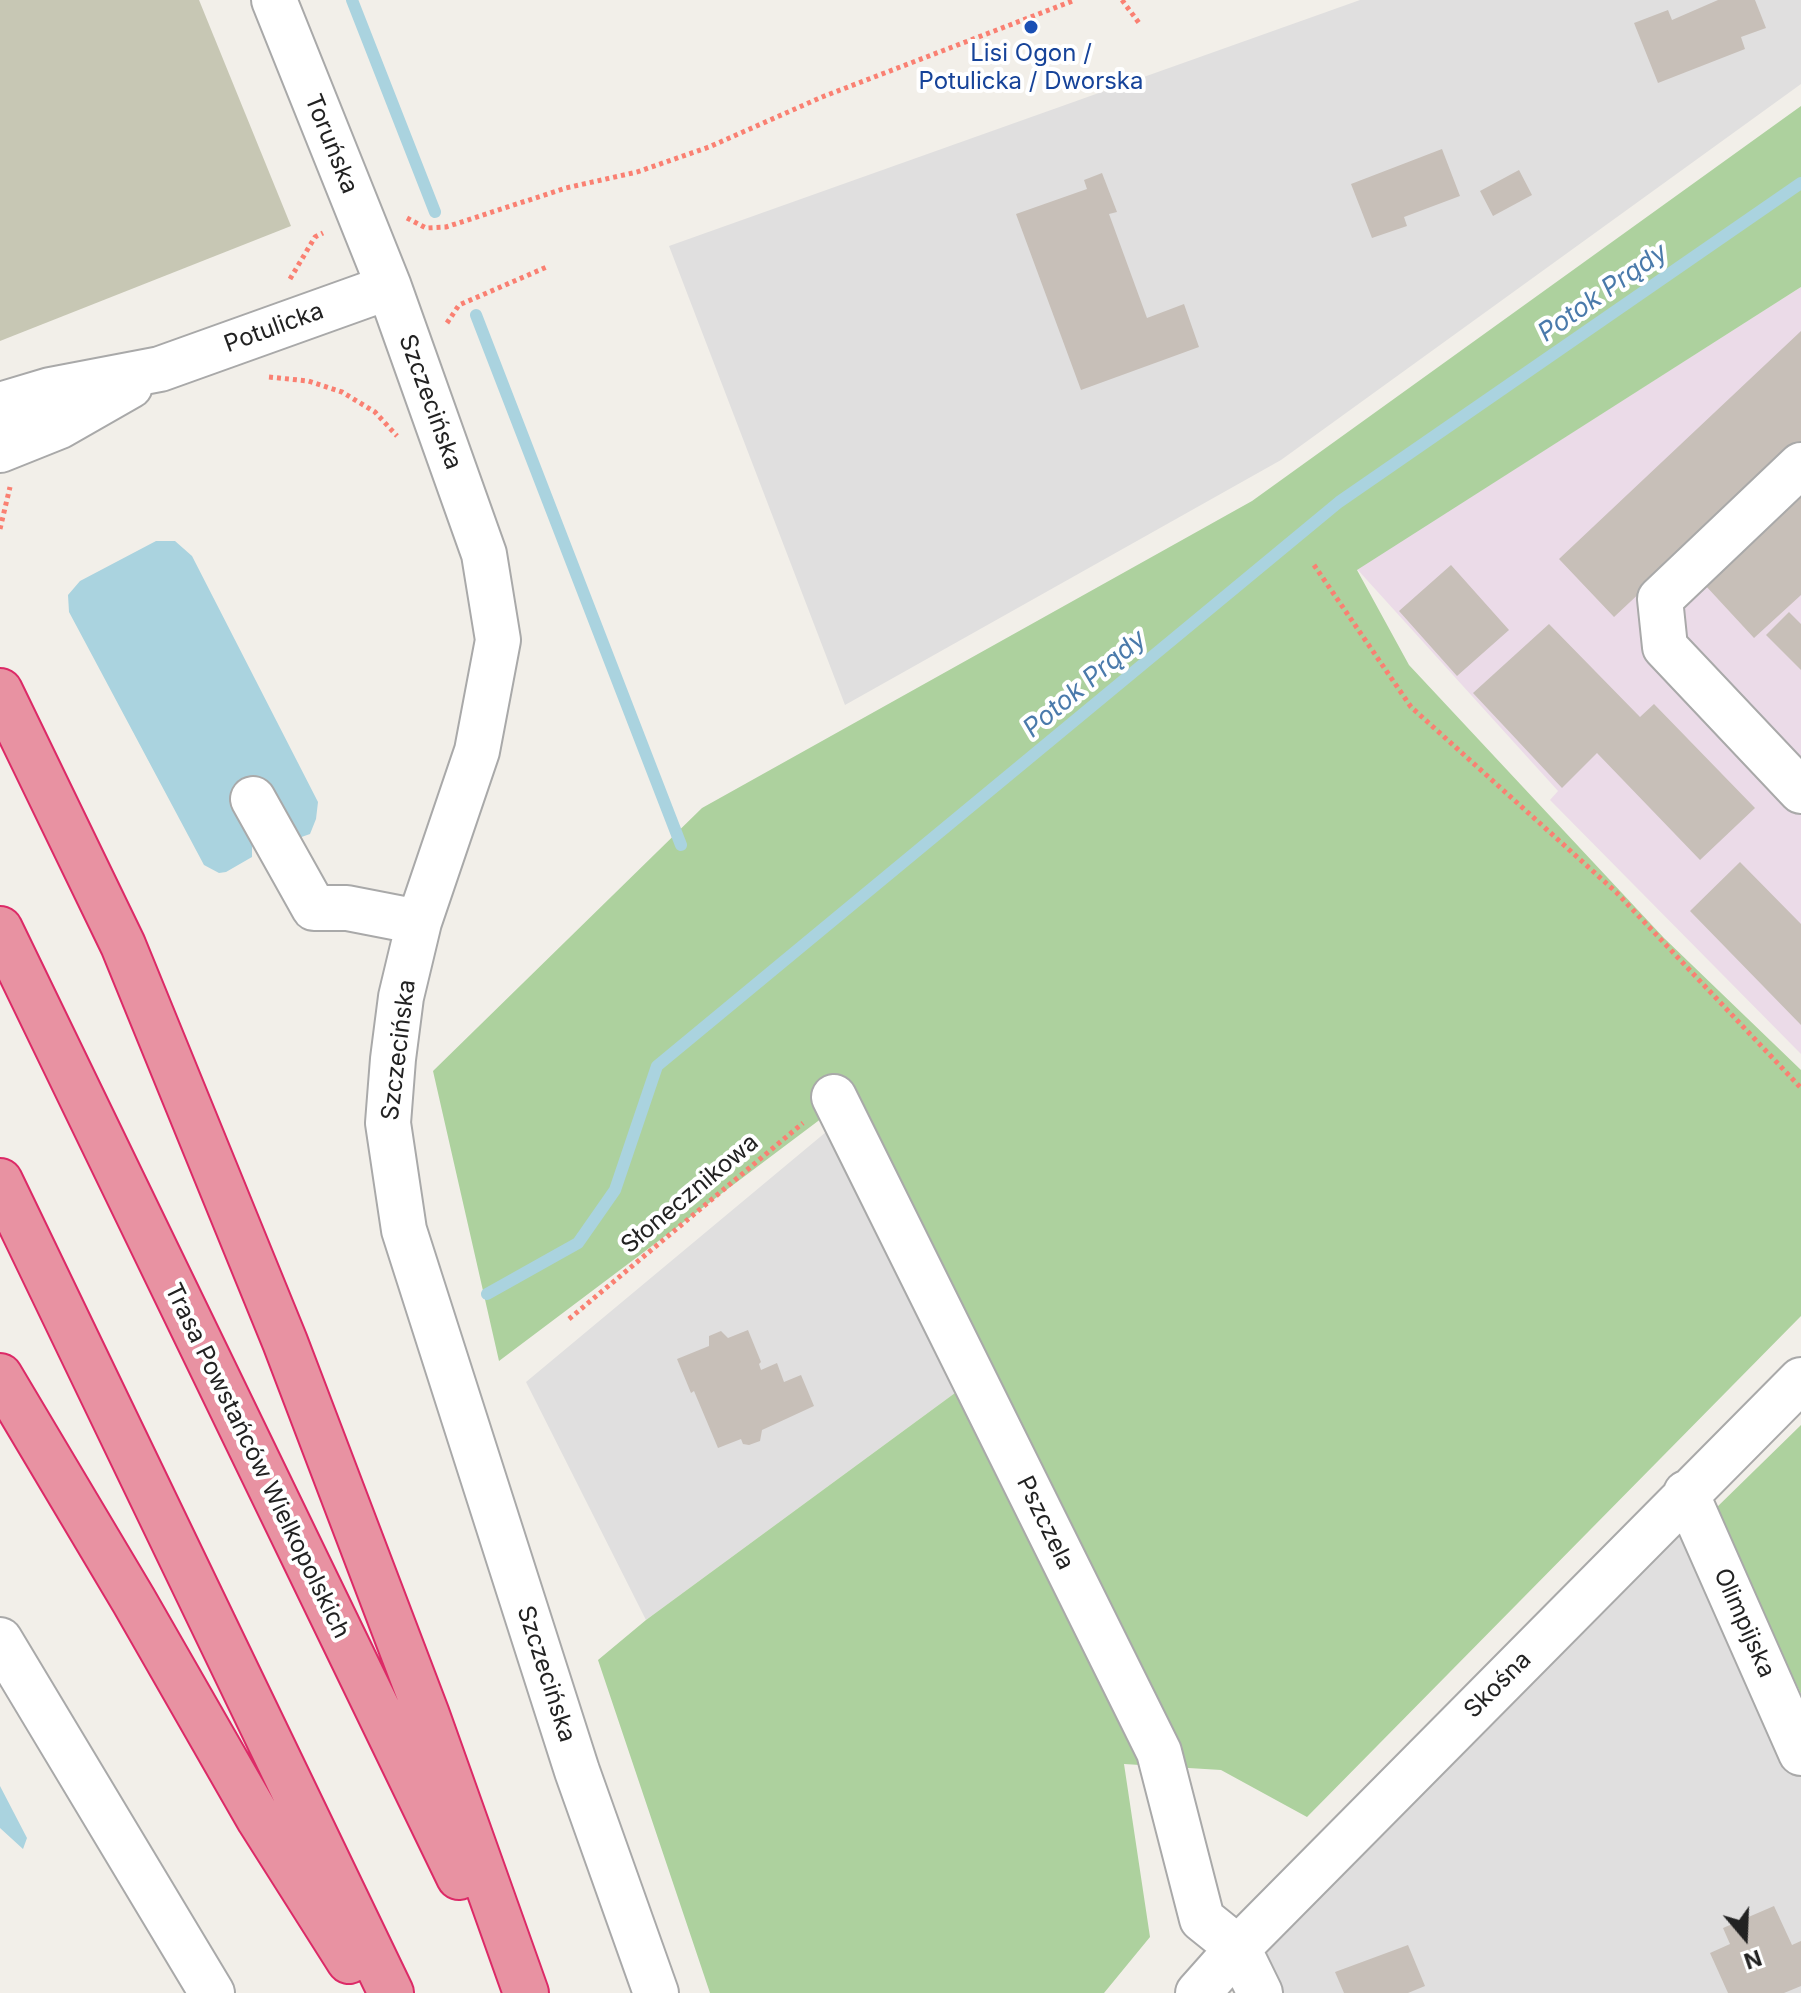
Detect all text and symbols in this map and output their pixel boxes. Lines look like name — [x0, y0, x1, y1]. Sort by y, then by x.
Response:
marker: Lisi Ogon / Potulicka / Dworska — [1022, 18, 1040, 36]
place label: Lisi Ogon / Potulicka / Dworska — [918, 40, 1144, 96]
street label: Toruńska — [298, 90, 364, 198]
water label: Potok Prądy — [1532, 237, 1674, 349]
street label: Potulicka — [220, 297, 328, 359]
street label: Szczecińska — [392, 331, 468, 473]
water label: Potok Prądy — [1017, 624, 1153, 744]
street label: Szczecińska — [376, 978, 422, 1122]
street label: Słonecznikowa — [616, 1128, 764, 1260]
street label: Trasa Powstańców Wielkopolskich — [158, 1279, 356, 1643]
street label: Pszczela — [1010, 1472, 1080, 1574]
street label: Olimpijska — [1707, 1564, 1781, 1682]
street label: Szczecińska — [510, 1602, 582, 1746]
street label: Skośna — [1459, 1646, 1537, 1724]
north arrow — [1705, 1897, 1785, 1977]
text: N — [1741, 1945, 1765, 1975]

